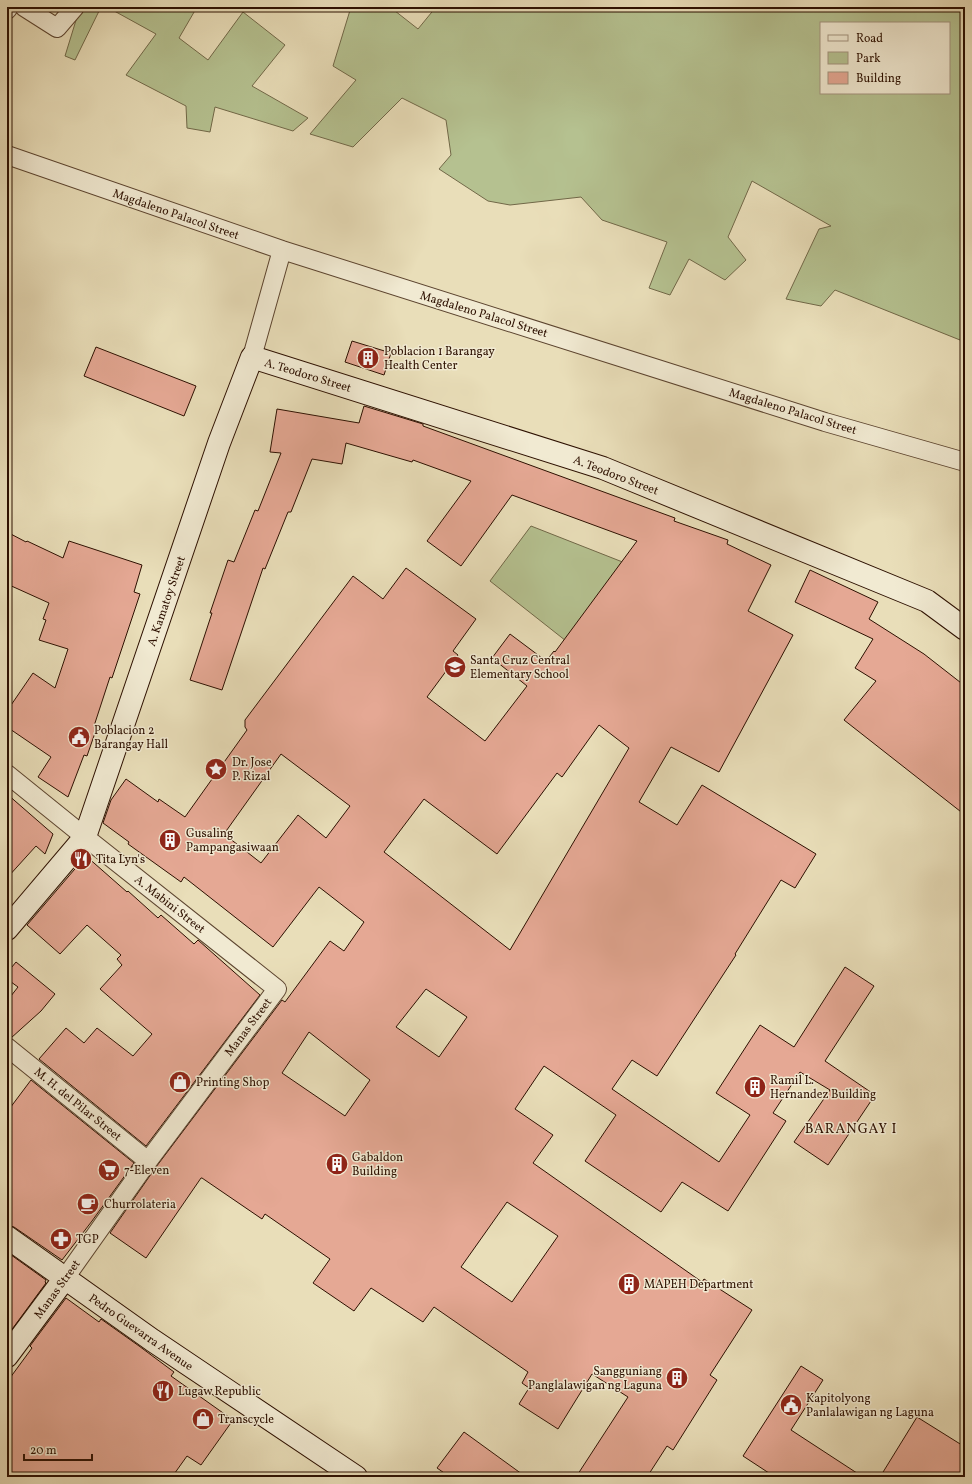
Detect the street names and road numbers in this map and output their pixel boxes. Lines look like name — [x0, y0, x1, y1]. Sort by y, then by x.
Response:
street label: Magdaleno Palacol Street — [110, 186, 241, 244]
street label: Magdaleno Palacol Street — [418, 288, 550, 342]
street label: A. Teodoro Street — [262, 355, 353, 397]
street label: Magdaleno Palacol Street — [727, 385, 859, 439]
street label: A. Teodoro Street — [571, 452, 661, 500]
street label: A. Kamatoy Street — [144, 554, 190, 649]
street label: A. Mabini Street — [131, 872, 208, 937]
street label: Manas Street — [222, 995, 276, 1060]
street label: M. H. del Pilar Street — [30, 1065, 124, 1145]
street label: Manas Street — [31, 1257, 85, 1322]
street label: Pedro Guevarra Avenue — [85, 1291, 196, 1375]

